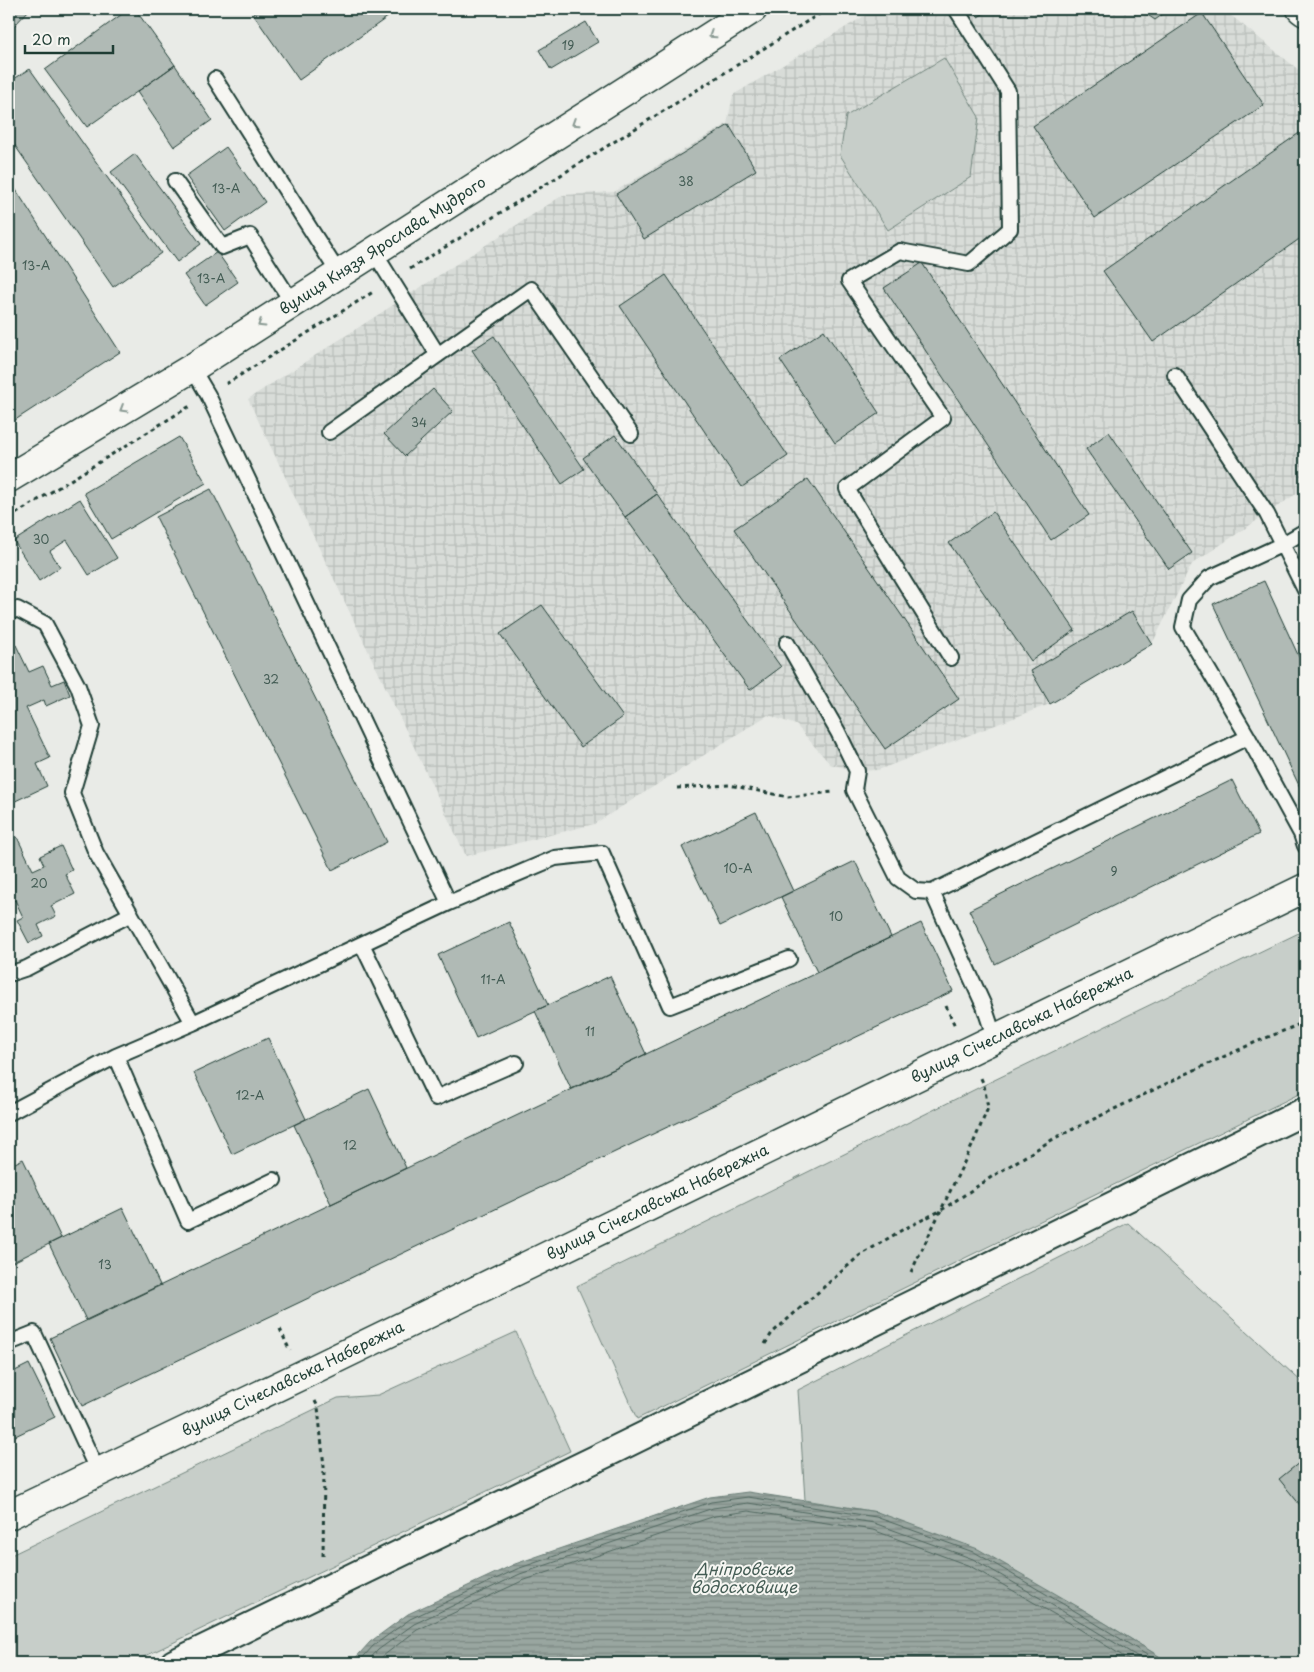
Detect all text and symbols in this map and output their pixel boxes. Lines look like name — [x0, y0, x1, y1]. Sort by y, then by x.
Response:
scale bar — [25, 22, 112, 54]
text: 20 m — [32, 27, 71, 50]
one-way arrow — [708, 29, 717, 38]
house number: 19 — [562, 36, 574, 54]
one-way arrow — [571, 117, 581, 126]
street label: вулиця Князя Ярослава Мудрого — [274, 170, 490, 319]
house number: 38 — [678, 172, 694, 190]
house number: 13-А — [212, 179, 240, 197]
house number: 13-А — [22, 256, 50, 274]
house number: 13-А — [197, 269, 225, 287]
one-way arrow — [258, 318, 267, 327]
one-way arrow — [120, 403, 129, 413]
house number: 34 — [411, 413, 427, 431]
house number: 30 — [33, 530, 50, 548]
house number: 32 — [263, 670, 279, 688]
house number: 10-А — [723, 859, 753, 877]
house number: 9 — [1110, 862, 1118, 880]
house number: 20 — [30, 874, 48, 892]
house number: 10 — [829, 907, 843, 925]
street label: вулиця Січеславська Набережна — [906, 960, 1137, 1088]
house number: 11-А — [481, 970, 505, 988]
house number: 11 — [585, 1022, 595, 1040]
house number: 12-А — [236, 1086, 264, 1104]
house number: 12 — [343, 1136, 357, 1154]
street label: вулиця Січеславська Набережна — [542, 1137, 772, 1265]
house number: 13 — [98, 1255, 112, 1273]
street label: вулиця Січеславська Набережна — [177, 1314, 408, 1441]
water label: Дніпровське водосховище — [691, 1556, 798, 1598]

